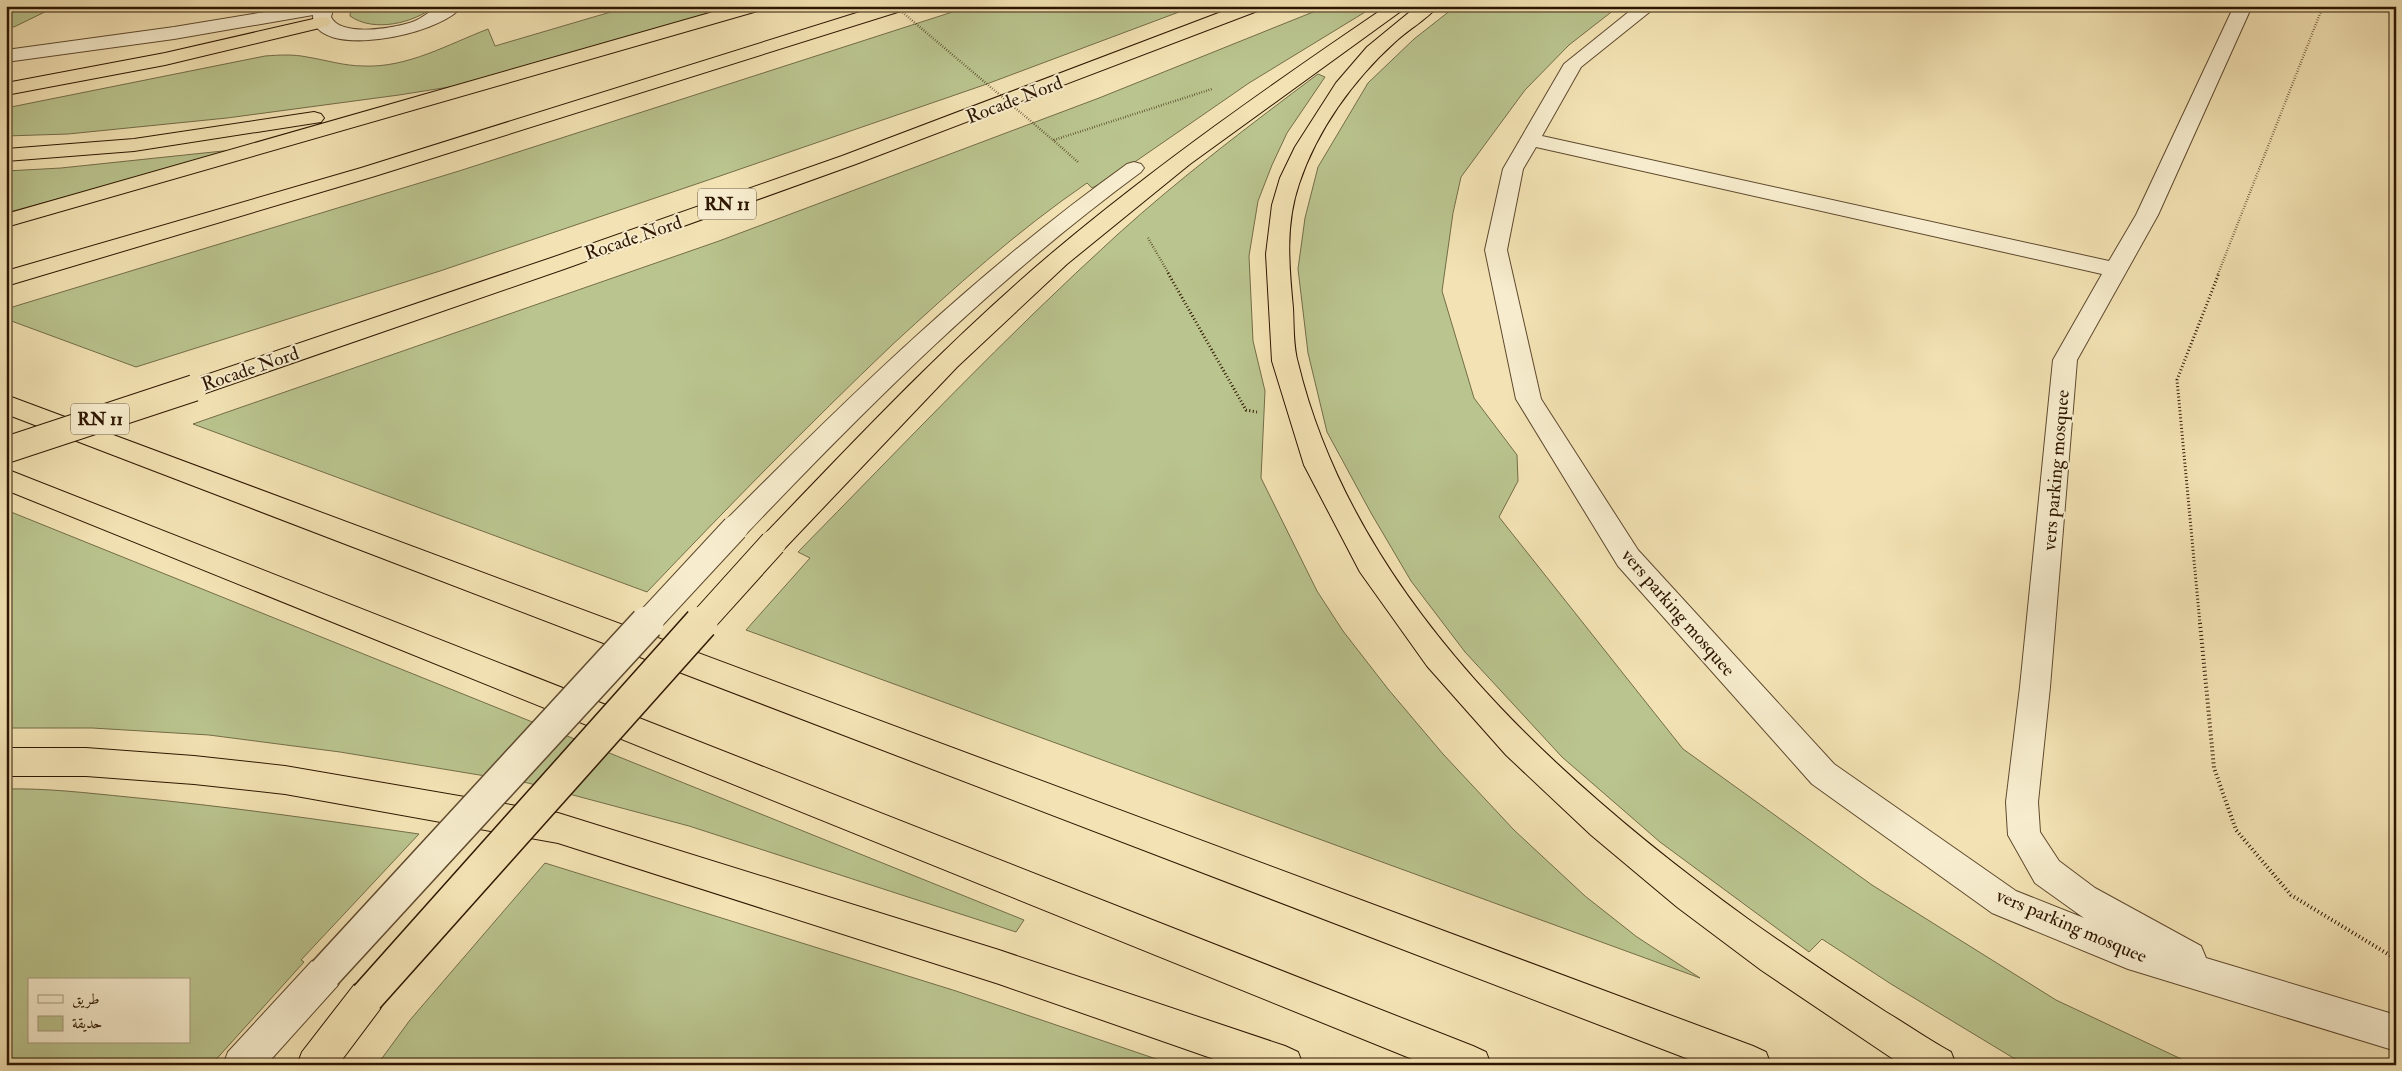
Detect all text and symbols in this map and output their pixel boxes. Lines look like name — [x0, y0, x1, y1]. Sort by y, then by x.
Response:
street label: Rocade Nord — [963, 70, 1067, 129]
road number: RN 11 — [698, 188, 756, 220]
street label: Rocade Nord — [582, 210, 686, 266]
street label: Rocade Nord — [199, 341, 303, 397]
street label: vers parking mosquee — [2037, 389, 2076, 553]
road number: RN 11 — [71, 404, 129, 434]
street label: vers parking mosquee — [1615, 543, 1740, 682]
street label: vers parking mosquee — [1991, 883, 2151, 969]
legend — [28, 978, 190, 1044]
text: طريق — [72, 990, 99, 1009]
text: حديقة — [72, 1014, 102, 1033]

